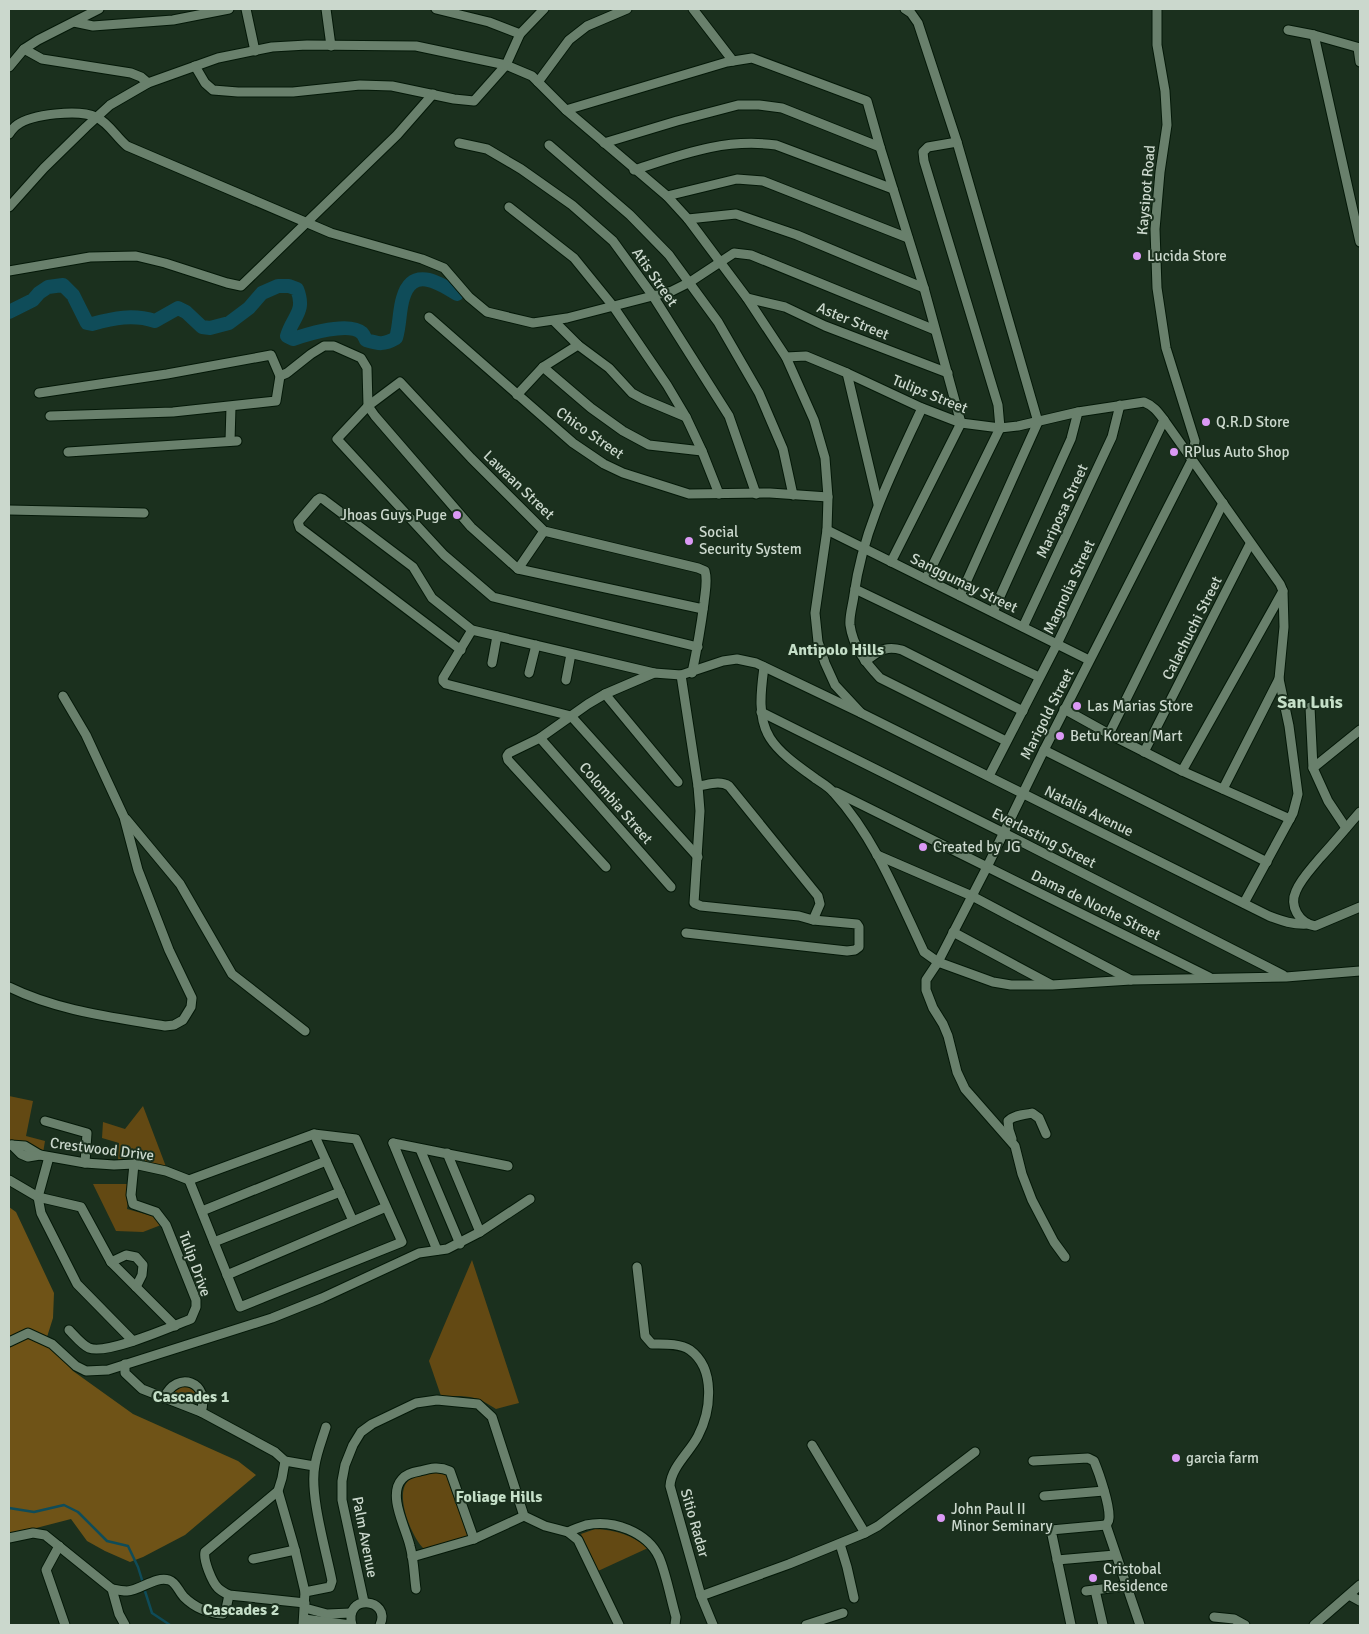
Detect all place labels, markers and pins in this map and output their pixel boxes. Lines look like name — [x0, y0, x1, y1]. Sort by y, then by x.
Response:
place label: Lucida Store — [1147, 247, 1227, 265]
marker: Lucida Store — [1131, 250, 1143, 262]
place label: Q.R.D Store — [1216, 413, 1290, 431]
marker: Q.R.D Store — [1200, 416, 1212, 428]
place label: RPlus Auto Shop — [1184, 443, 1290, 461]
marker: RPlus Auto Shop — [1168, 446, 1180, 458]
place label: Jhoas Guys Puge — [340, 506, 447, 524]
marker: Jhoas Guys Puge — [451, 509, 463, 521]
place label: Social Security System — [699, 523, 802, 558]
marker: Social Security System — [683, 535, 695, 547]
place label: Las Marias Store — [1087, 697, 1193, 715]
marker: Las Marias Store — [1071, 700, 1083, 712]
place label: Betu Korean Mart — [1070, 727, 1182, 745]
marker: Betu Korean Mart — [1054, 730, 1066, 742]
place label: Created by JG — [933, 838, 1021, 856]
marker: Created by JG — [917, 841, 929, 853]
place label: garcia farm — [1186, 1449, 1259, 1467]
marker: garcia farm — [1170, 1452, 1182, 1464]
place label: John Paul II Minor Seminary — [951, 1500, 1053, 1535]
marker: John Paul II Minor Seminary — [935, 1512, 947, 1524]
place label: Cristobal Residence — [1103, 1560, 1168, 1595]
marker: Cristobal Residence — [1087, 1572, 1099, 1584]

